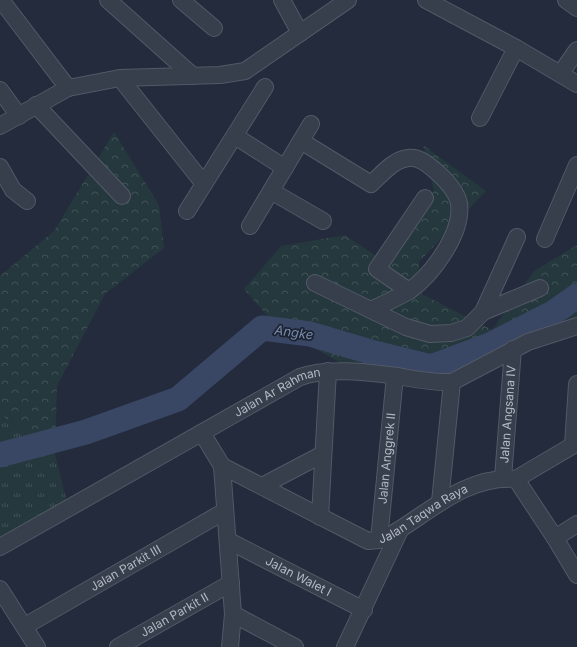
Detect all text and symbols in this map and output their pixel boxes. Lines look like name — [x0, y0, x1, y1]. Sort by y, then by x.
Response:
water label: Angke — [273, 321, 314, 343]
street label: Jalan Ar Rahman — [231, 364, 321, 420]
street label: Jalan Angsana IV — [496, 365, 519, 464]
street label: Jalan Anggrek II — [375, 412, 398, 505]
street label: Jalan Taqwa Raya — [376, 481, 470, 546]
street label: Jalan Parkit III — [87, 541, 163, 594]
street label: Jalan Walet I — [263, 553, 334, 599]
street label: Jalan Parkit II — [137, 589, 211, 640]

